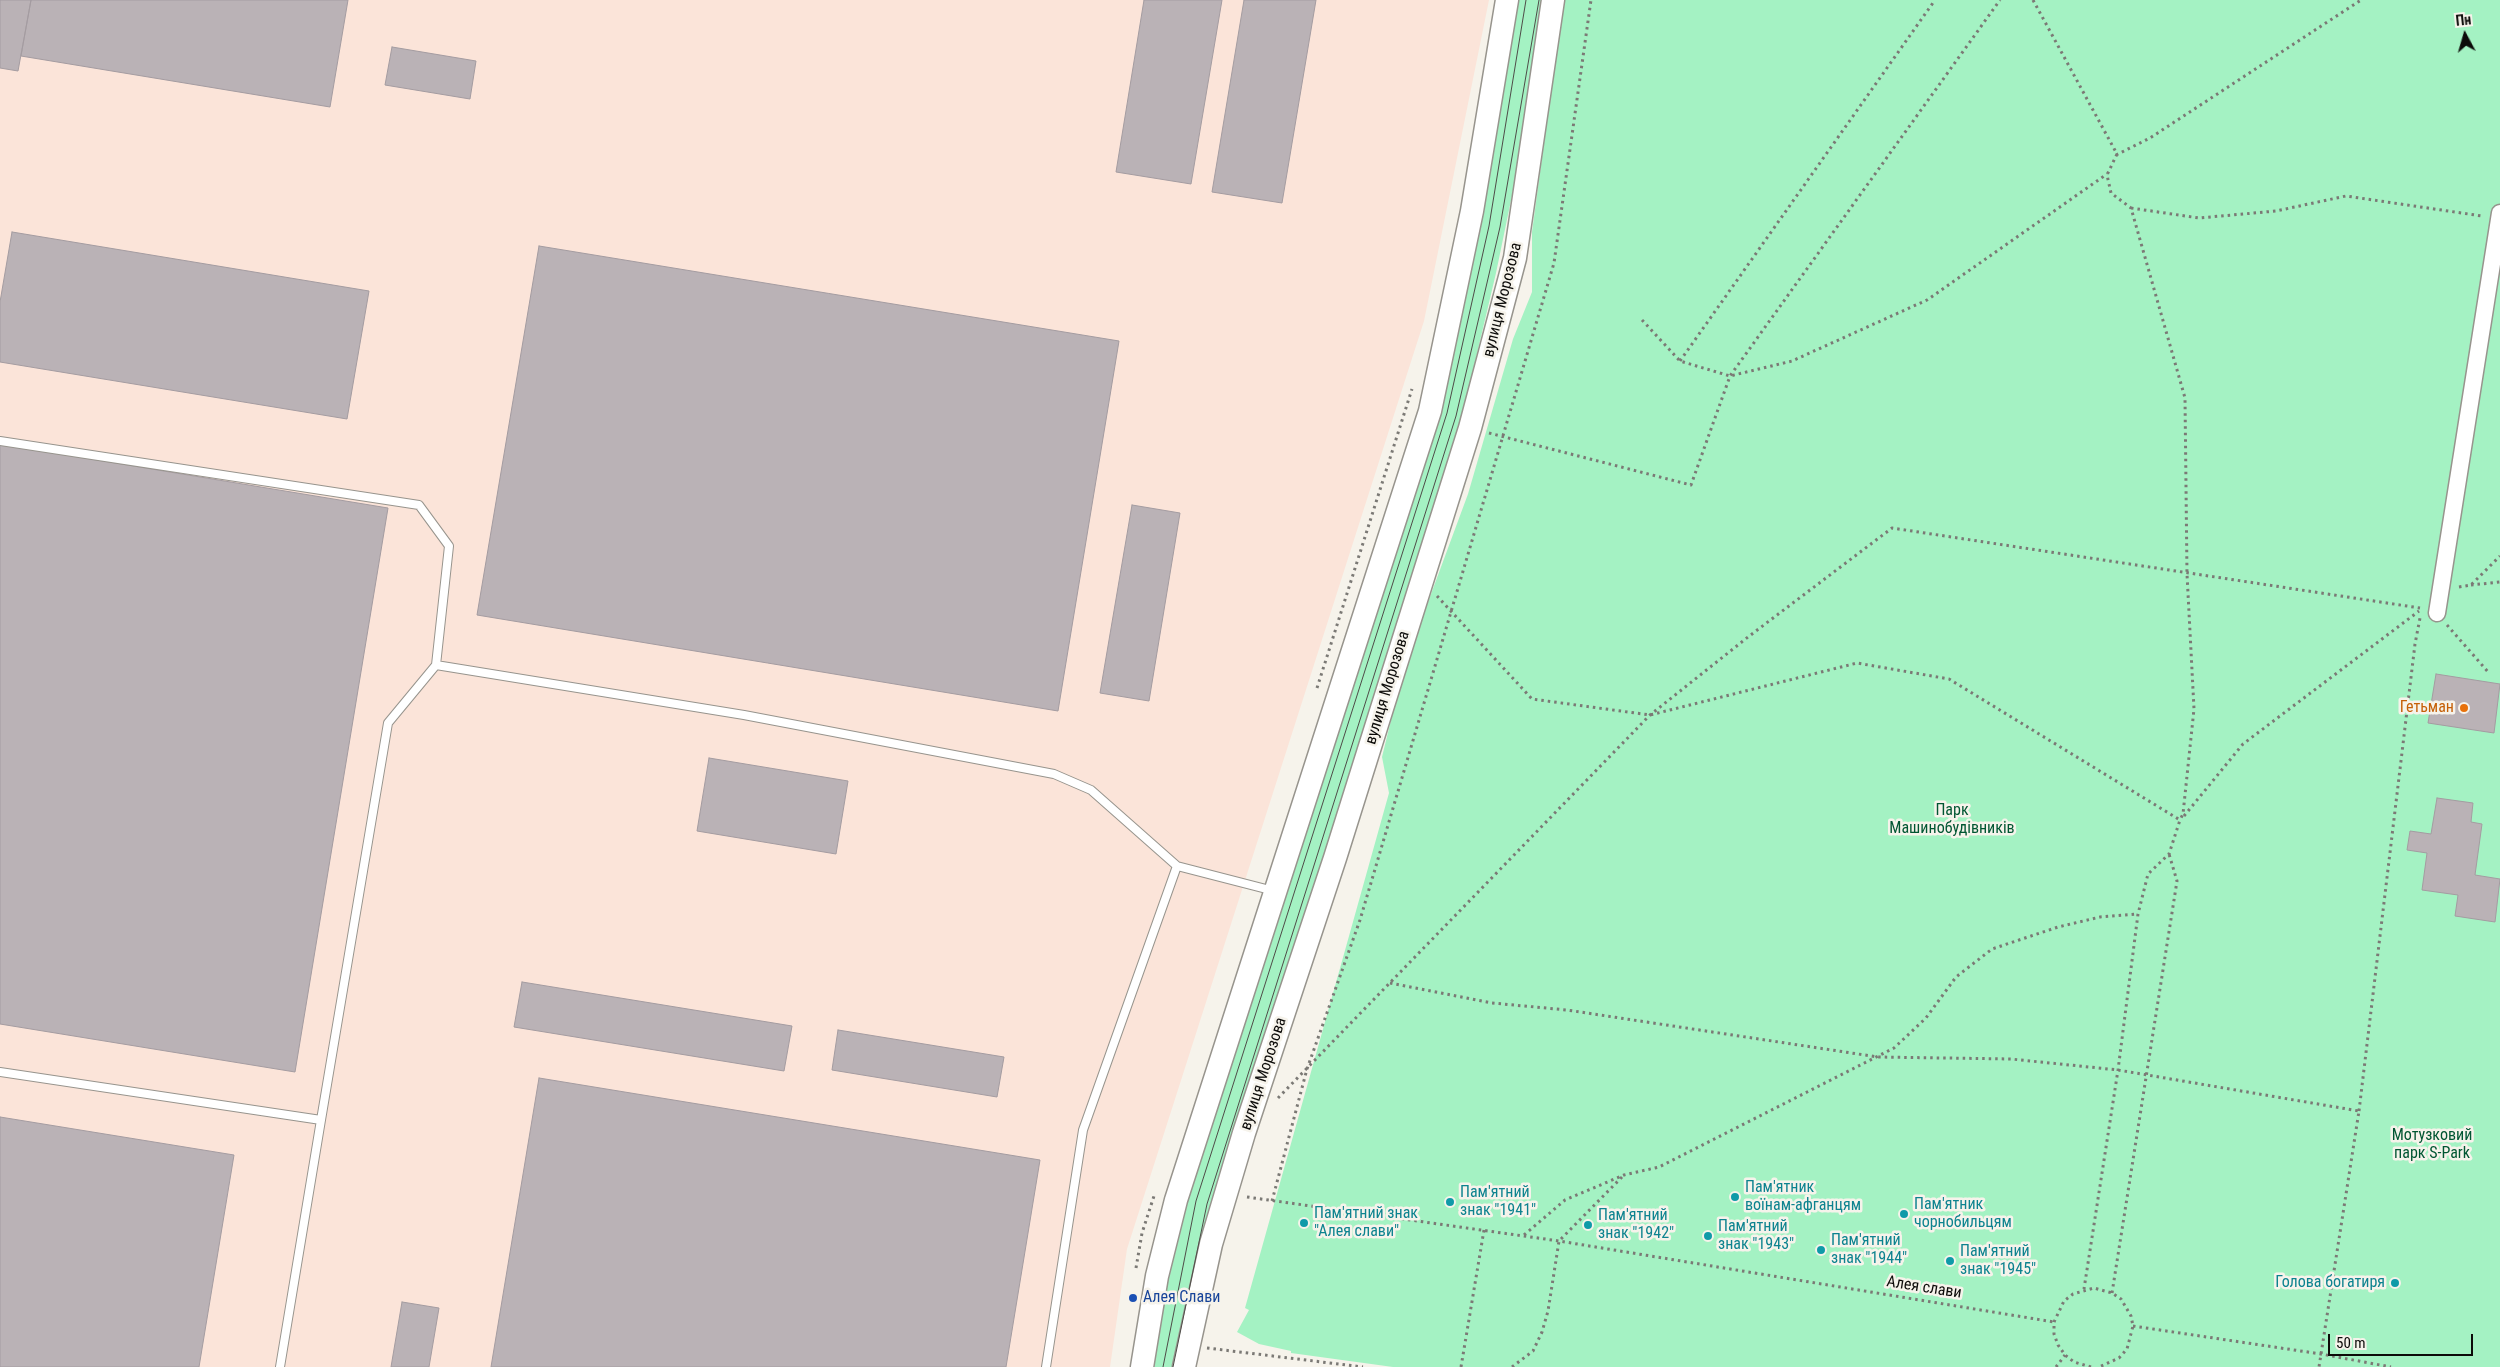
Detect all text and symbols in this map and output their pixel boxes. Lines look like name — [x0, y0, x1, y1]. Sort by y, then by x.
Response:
north arrow — [2440, 10, 2490, 60]
text: Пн — [2455, 11, 2472, 29]
street label: вулиця Морозова — [1479, 241, 1527, 359]
street label: вулиця Морозова — [1362, 629, 1414, 747]
place label: Гетьман — [2400, 698, 2454, 718]
marker: Гетьман — [2458, 702, 2470, 714]
park label: Парк Машинобудівників — [1889, 801, 2015, 839]
street label: вулиця Морозова — [1237, 1015, 1291, 1133]
park label: Мотузковий парк S-Park — [2392, 1126, 2472, 1164]
place label: Пам'ятник воїнам-афганцям — [1745, 1178, 1861, 1216]
place label: Пам'ятний знак "1941" — [1460, 1183, 1536, 1221]
marker: Пам'ятник воїнам-афганцям — [1729, 1191, 1741, 1203]
place label: Пам'ятник чорнобильцям — [1914, 1195, 2012, 1233]
marker: Пам'ятний знак "1941" — [1444, 1196, 1456, 1208]
place label: Пам'ятний знак "Алея слави" — [1314, 1204, 1418, 1242]
place label: Пам'ятний знак "1942" — [1598, 1206, 1674, 1244]
marker: Пам'ятник чорнобильцям — [1898, 1208, 1910, 1220]
marker: Пам'ятний знак "Алея слави" — [1298, 1217, 1310, 1229]
place label: Пам'ятний знак "1943" — [1718, 1217, 1794, 1255]
marker: Пам'ятний знак "1942" — [1582, 1219, 1594, 1231]
marker: Пам'ятний знак "1943" — [1702, 1230, 1714, 1242]
place label: Пам'ятний знак "1944" — [1831, 1231, 1907, 1269]
place label: Пам'ятний знак "1945" — [1960, 1242, 2036, 1280]
marker: Пам'ятний знак "1944" — [1815, 1244, 1827, 1256]
marker: Пам'ятний знак "1945" — [1944, 1255, 1956, 1267]
street label: Алея слави — [1885, 1273, 1963, 1303]
place label: Голова богатиря — [2275, 1273, 2385, 1293]
marker: Голова богатиря — [2389, 1277, 2401, 1289]
place label: Aлея Слави — [1143, 1288, 1220, 1308]
marker: Aлея Слави — [1127, 1292, 1139, 1304]
scale bar — [2330, 1324, 2475, 1356]
text: 50 m — [2336, 1334, 2366, 1352]

